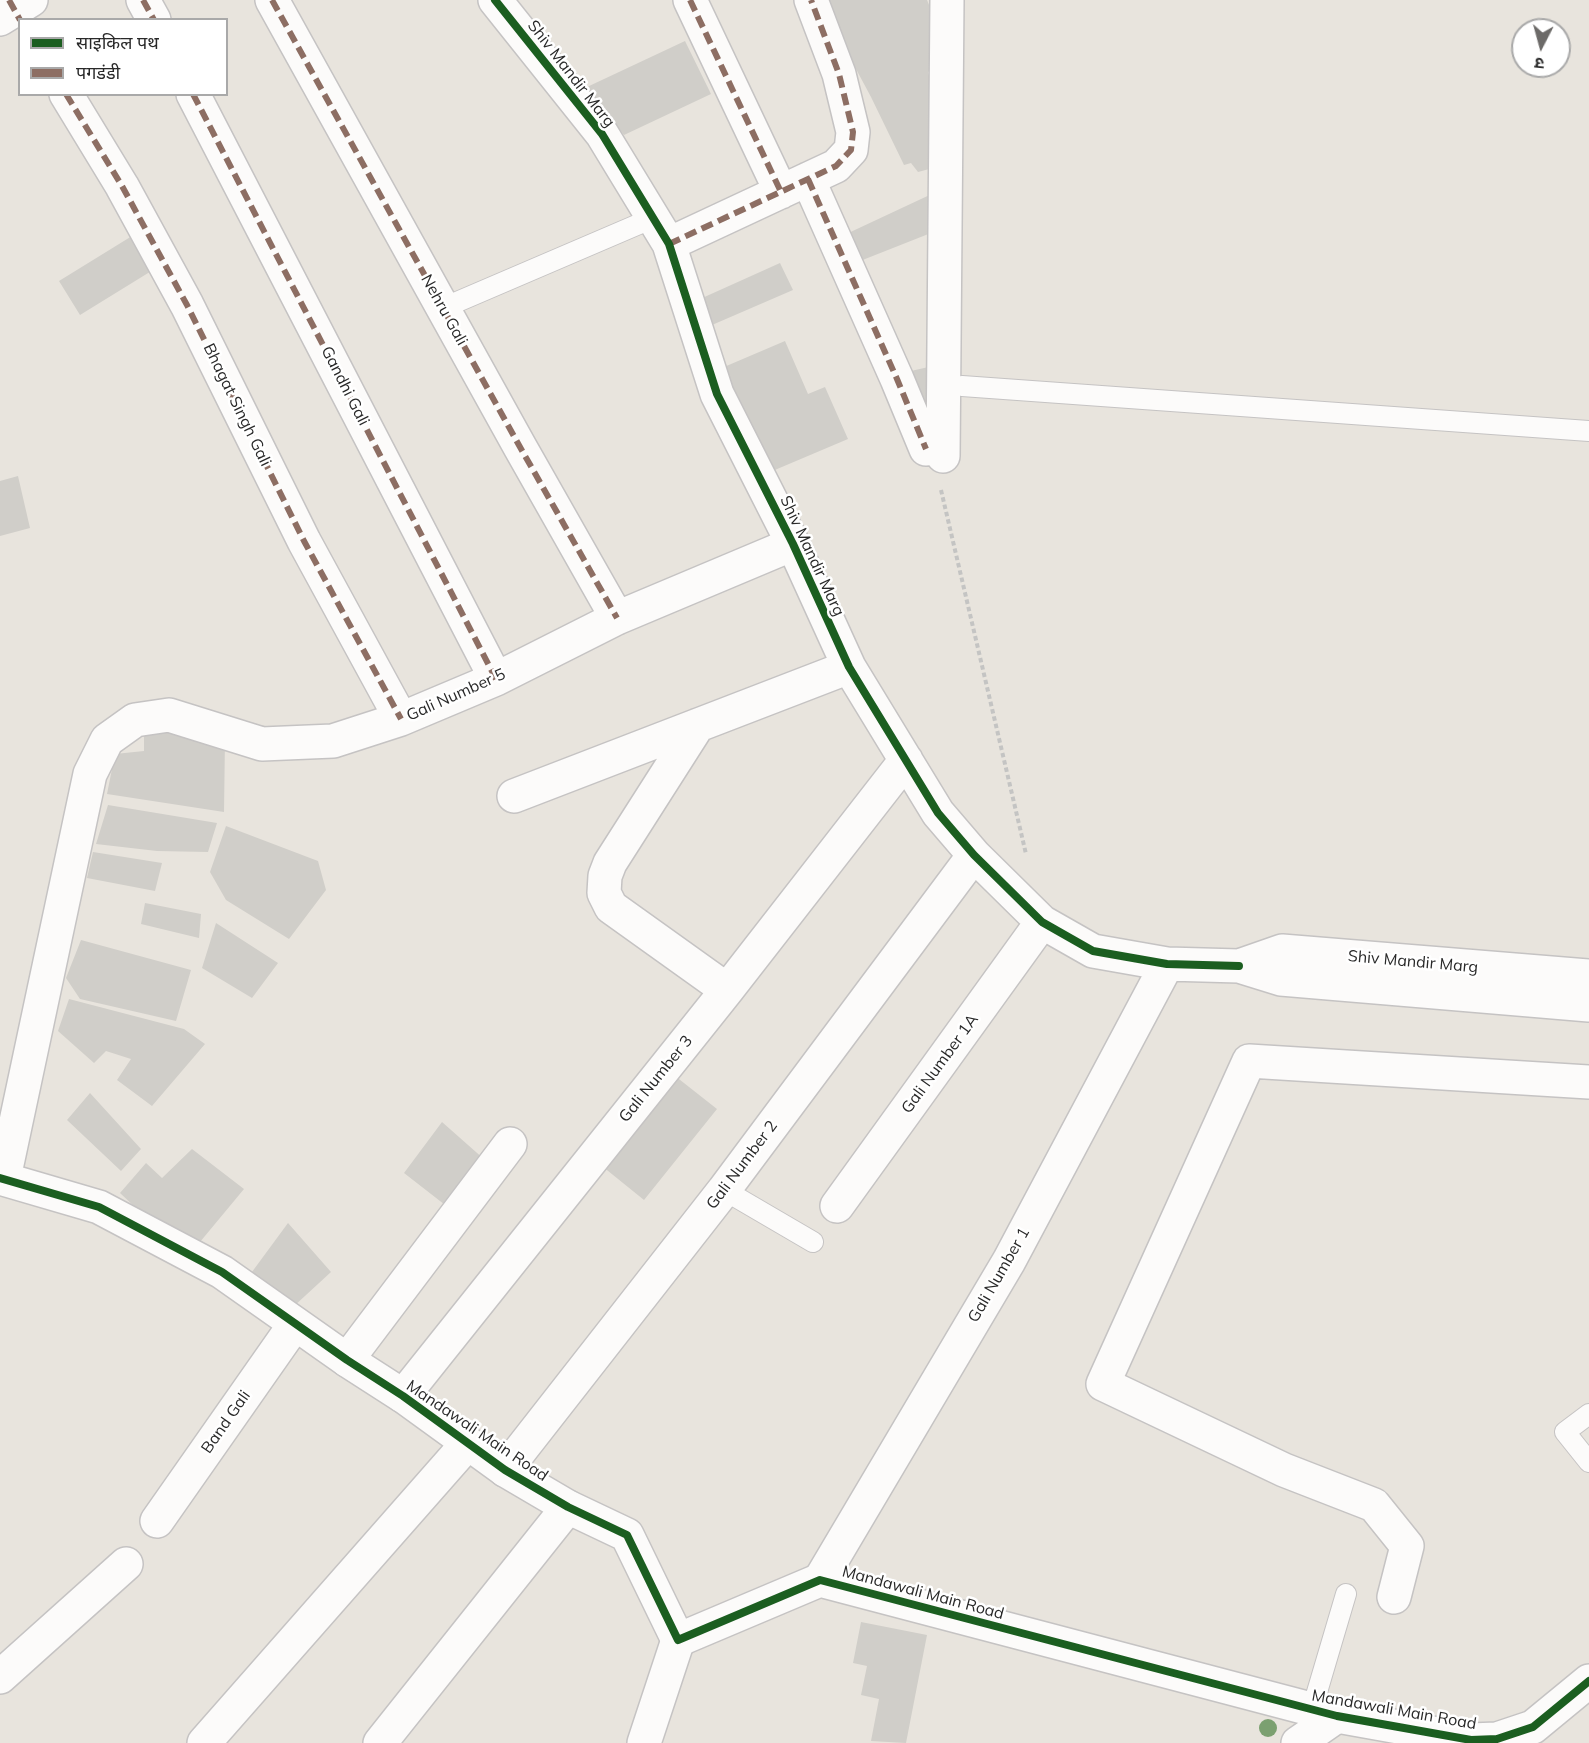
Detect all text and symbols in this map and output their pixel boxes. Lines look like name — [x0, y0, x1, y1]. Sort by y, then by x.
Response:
street label: Shiv Mandir Marg — [523, 17, 619, 131]
legend — [18, 18, 228, 96]
north arrow — [1511, 18, 1571, 78]
text: साइकिल पथ — [76, 31, 159, 54]
text: उ — [1534, 53, 1545, 74]
text: पगडंडी — [76, 61, 120, 84]
street label: Nehru Gali — [417, 271, 471, 349]
street label: Bhagat Singh Gali — [199, 341, 275, 469]
street label: Gandhi Gali — [317, 343, 373, 429]
street label: Shiv Mandir Marg — [776, 493, 848, 619]
street label: Gali Number 5 — [404, 665, 508, 725]
street label: Shiv Mandir Marg — [1347, 947, 1479, 977]
street label: Gali Number 1A — [898, 1011, 982, 1117]
street label: Gali Number 3 — [615, 1032, 697, 1126]
street label: Gali Number 2 — [702, 1117, 782, 1213]
street label: Gali Number 1 — [964, 1224, 1034, 1326]
street label: Mandawali Main Road — [402, 1376, 552, 1486]
street label: Band Gali — [197, 1387, 255, 1457]
street label: Mandawali Main Road — [840, 1562, 1006, 1624]
street label: Mandawali Main Road — [1310, 1686, 1478, 1734]

